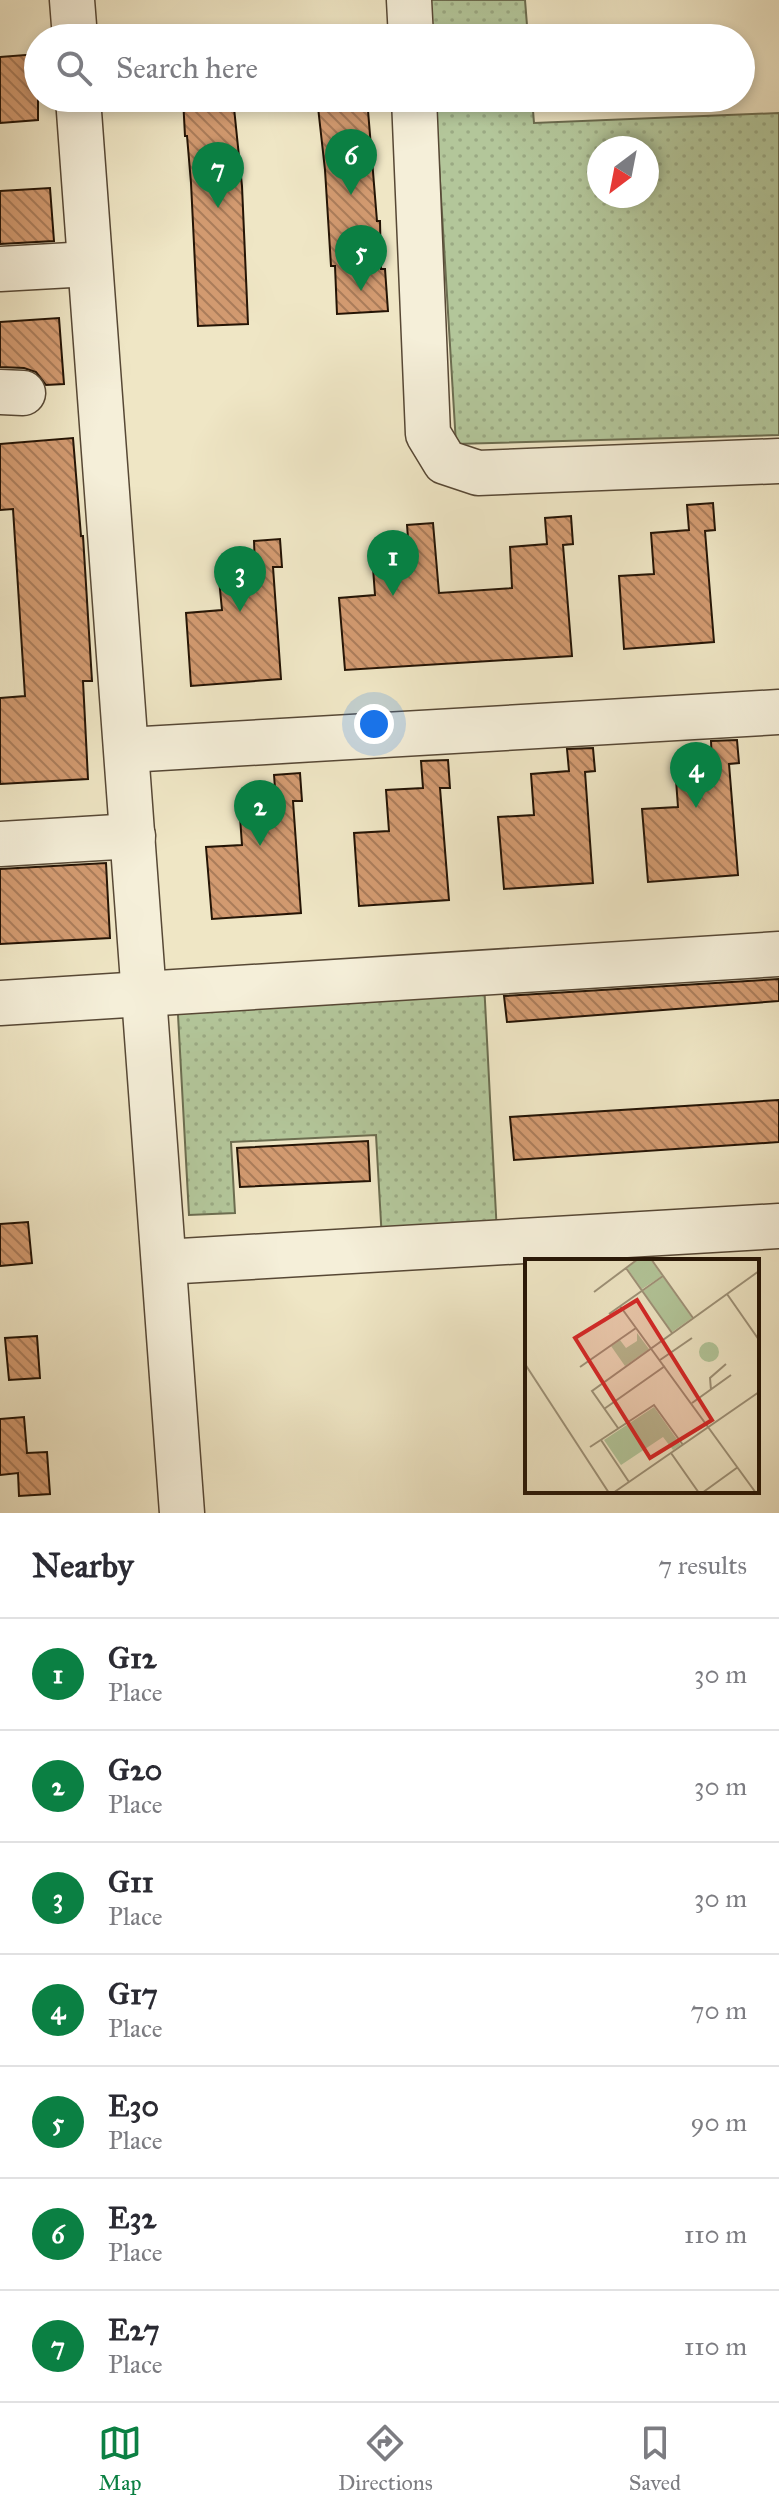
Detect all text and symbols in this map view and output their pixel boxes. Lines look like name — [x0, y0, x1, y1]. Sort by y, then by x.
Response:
search box — [24, 24, 755, 112]
icon: search — [52, 46, 96, 90]
text: Search here — [116, 50, 258, 86]
pin: 6 — [325, 129, 377, 195]
north arrow — [587, 136, 659, 208]
pin: 7 — [192, 142, 244, 208]
pin: 5 — [335, 225, 387, 291]
pin: 1 — [367, 530, 419, 596]
pin: 3 — [214, 546, 266, 612]
your location — [354, 704, 394, 744]
pin: 4 — [670, 742, 722, 808]
pin: 2 — [234, 780, 286, 846]
inset map — [525, 1259, 759, 1493]
text: Nearby — [32, 1545, 134, 1586]
text: 7 results — [658, 1549, 747, 1581]
text: G12 — [108, 1640, 157, 1676]
text: 1 — [53, 1658, 63, 1690]
text: 30 m — [694, 1658, 747, 1690]
text: Place — [108, 1676, 163, 1708]
text: G20 — [108, 1752, 162, 1788]
text: 2 — [52, 1770, 64, 1802]
text: 30 m — [694, 1770, 747, 1802]
text: Place — [108, 1788, 163, 1820]
text: G11 — [108, 1864, 154, 1900]
text: 3 — [53, 1882, 63, 1914]
text: 30 m — [694, 1882, 747, 1914]
text: Place — [108, 1900, 163, 1932]
text: G17 — [108, 1976, 158, 2012]
text: 4 — [51, 1994, 65, 2026]
text: 70 m — [691, 1994, 747, 2026]
text: Place — [108, 2012, 163, 2044]
text: E30 — [108, 2088, 159, 2124]
text: 5 — [52, 2106, 64, 2138]
text: 90 m — [690, 2106, 747, 2138]
text: Place — [108, 2124, 163, 2156]
text: E32 — [108, 2200, 156, 2236]
text: 6 — [51, 2218, 65, 2250]
text: 110 m — [684, 2218, 747, 2250]
text: Place — [108, 2236, 163, 2268]
text: E27 — [108, 2312, 160, 2348]
text: 7 — [51, 2330, 65, 2362]
text: 110 m — [684, 2330, 747, 2362]
text: Place — [108, 2348, 163, 2380]
tab: Map — [98, 2421, 142, 2496]
tab: Directions — [338, 2421, 433, 2496]
tab: Saved — [629, 2421, 681, 2496]

